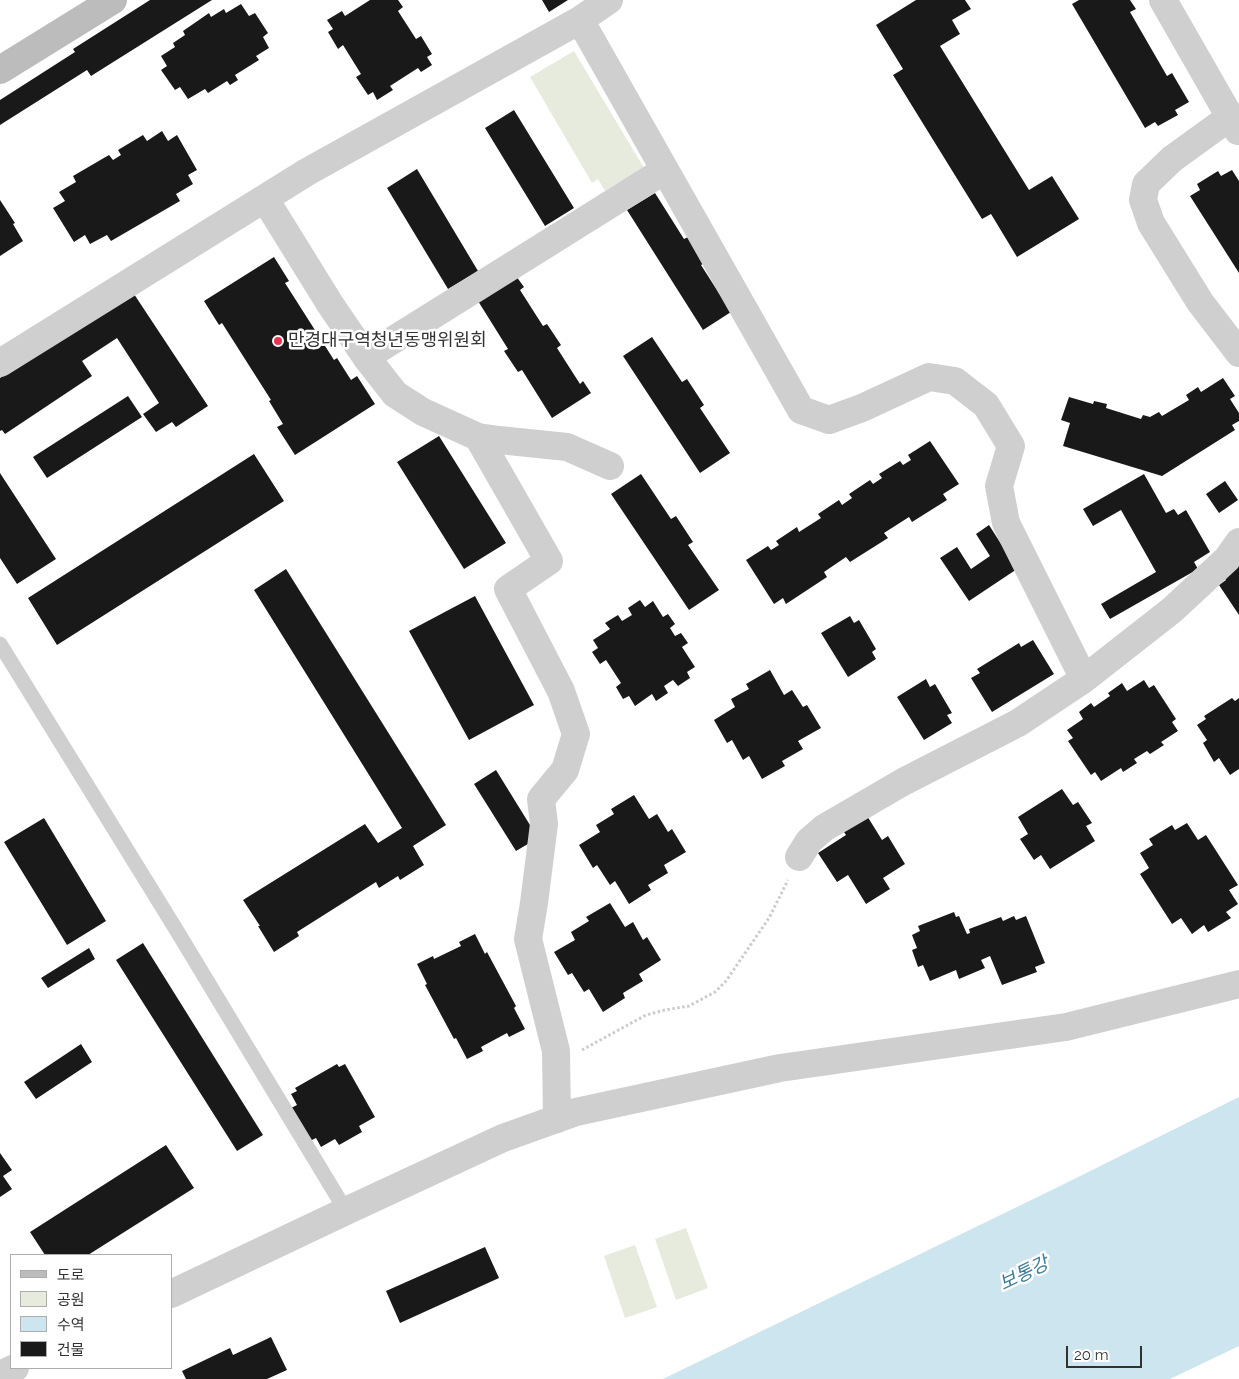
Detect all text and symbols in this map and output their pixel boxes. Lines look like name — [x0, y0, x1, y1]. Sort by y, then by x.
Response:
place label: 만경대구역청년동맹위원회 — [288, 330, 487, 352]
marker: 만경대구역청년동맹위원회 — [272, 335, 284, 347]
water label: 보통강 — [995, 1252, 1053, 1296]
legend — [10, 1254, 172, 1369]
text: 도로 — [57, 1266, 85, 1284]
text: 공원 — [57, 1291, 85, 1309]
text: 수역 — [57, 1316, 85, 1334]
scale bar — [1069, 1336, 1145, 1368]
text: 건물 — [57, 1341, 85, 1359]
text: 20 m — [1074, 1346, 1109, 1364]

